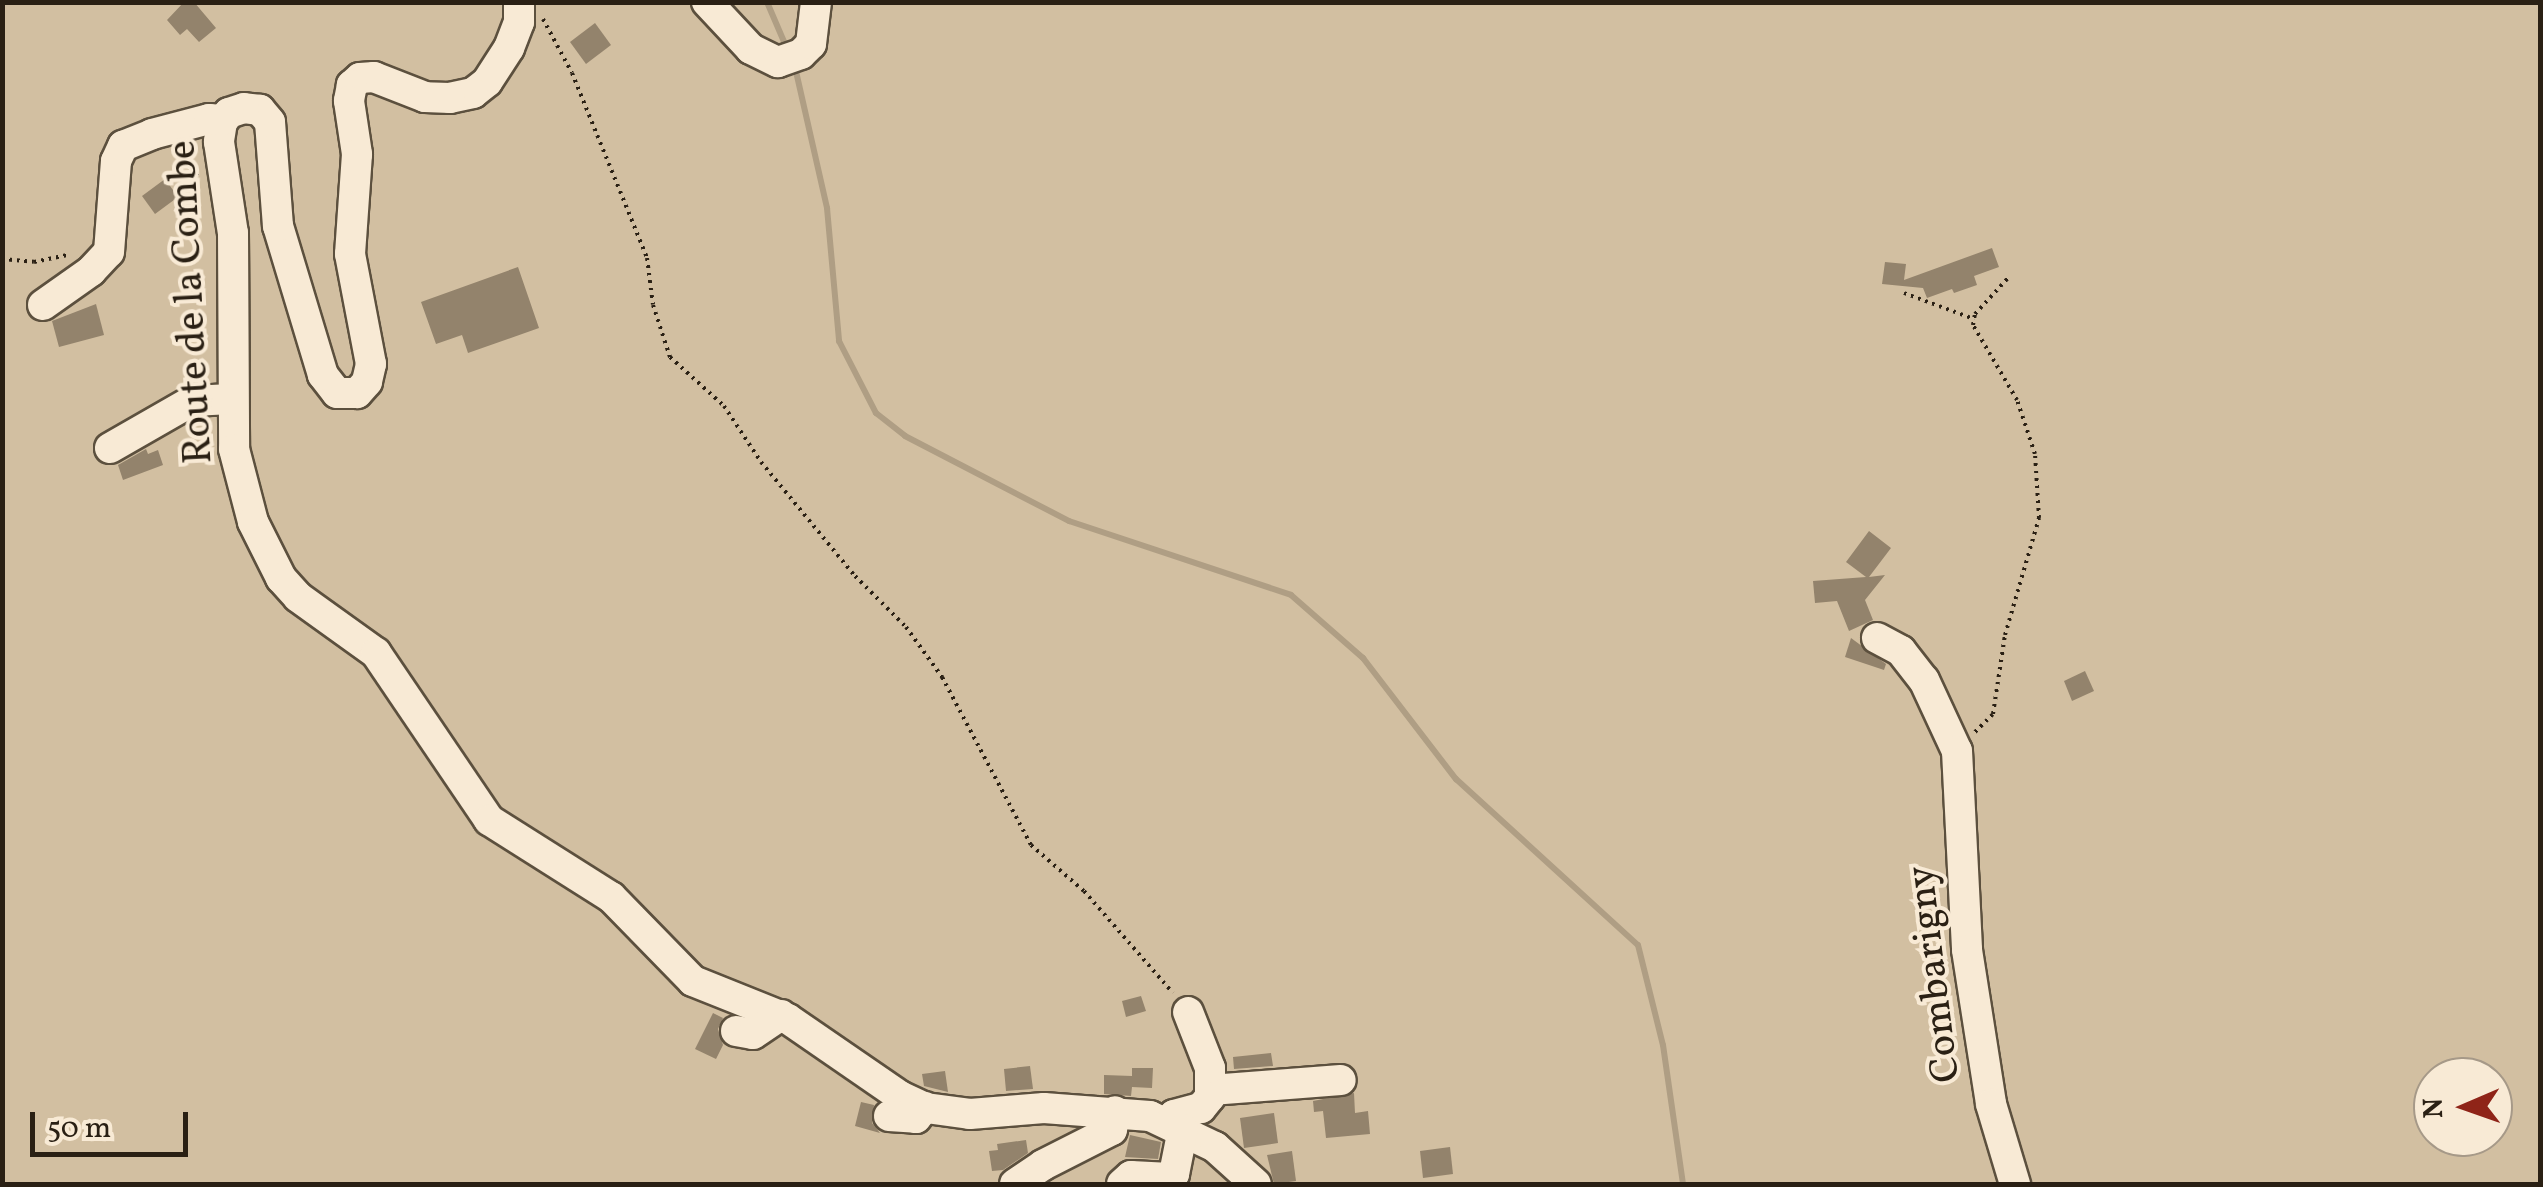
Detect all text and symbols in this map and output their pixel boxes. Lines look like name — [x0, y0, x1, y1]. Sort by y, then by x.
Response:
street label: Route de la Combe — [160, 139, 224, 465]
street label: Combarigny — [1898, 863, 1972, 1085]
north arrow — [2413, 1057, 2513, 1157]
scale bar — [35, 1092, 192, 1154]
text: N — [2415, 1097, 2454, 1119]
text: 50 m — [47, 1108, 111, 1150]

